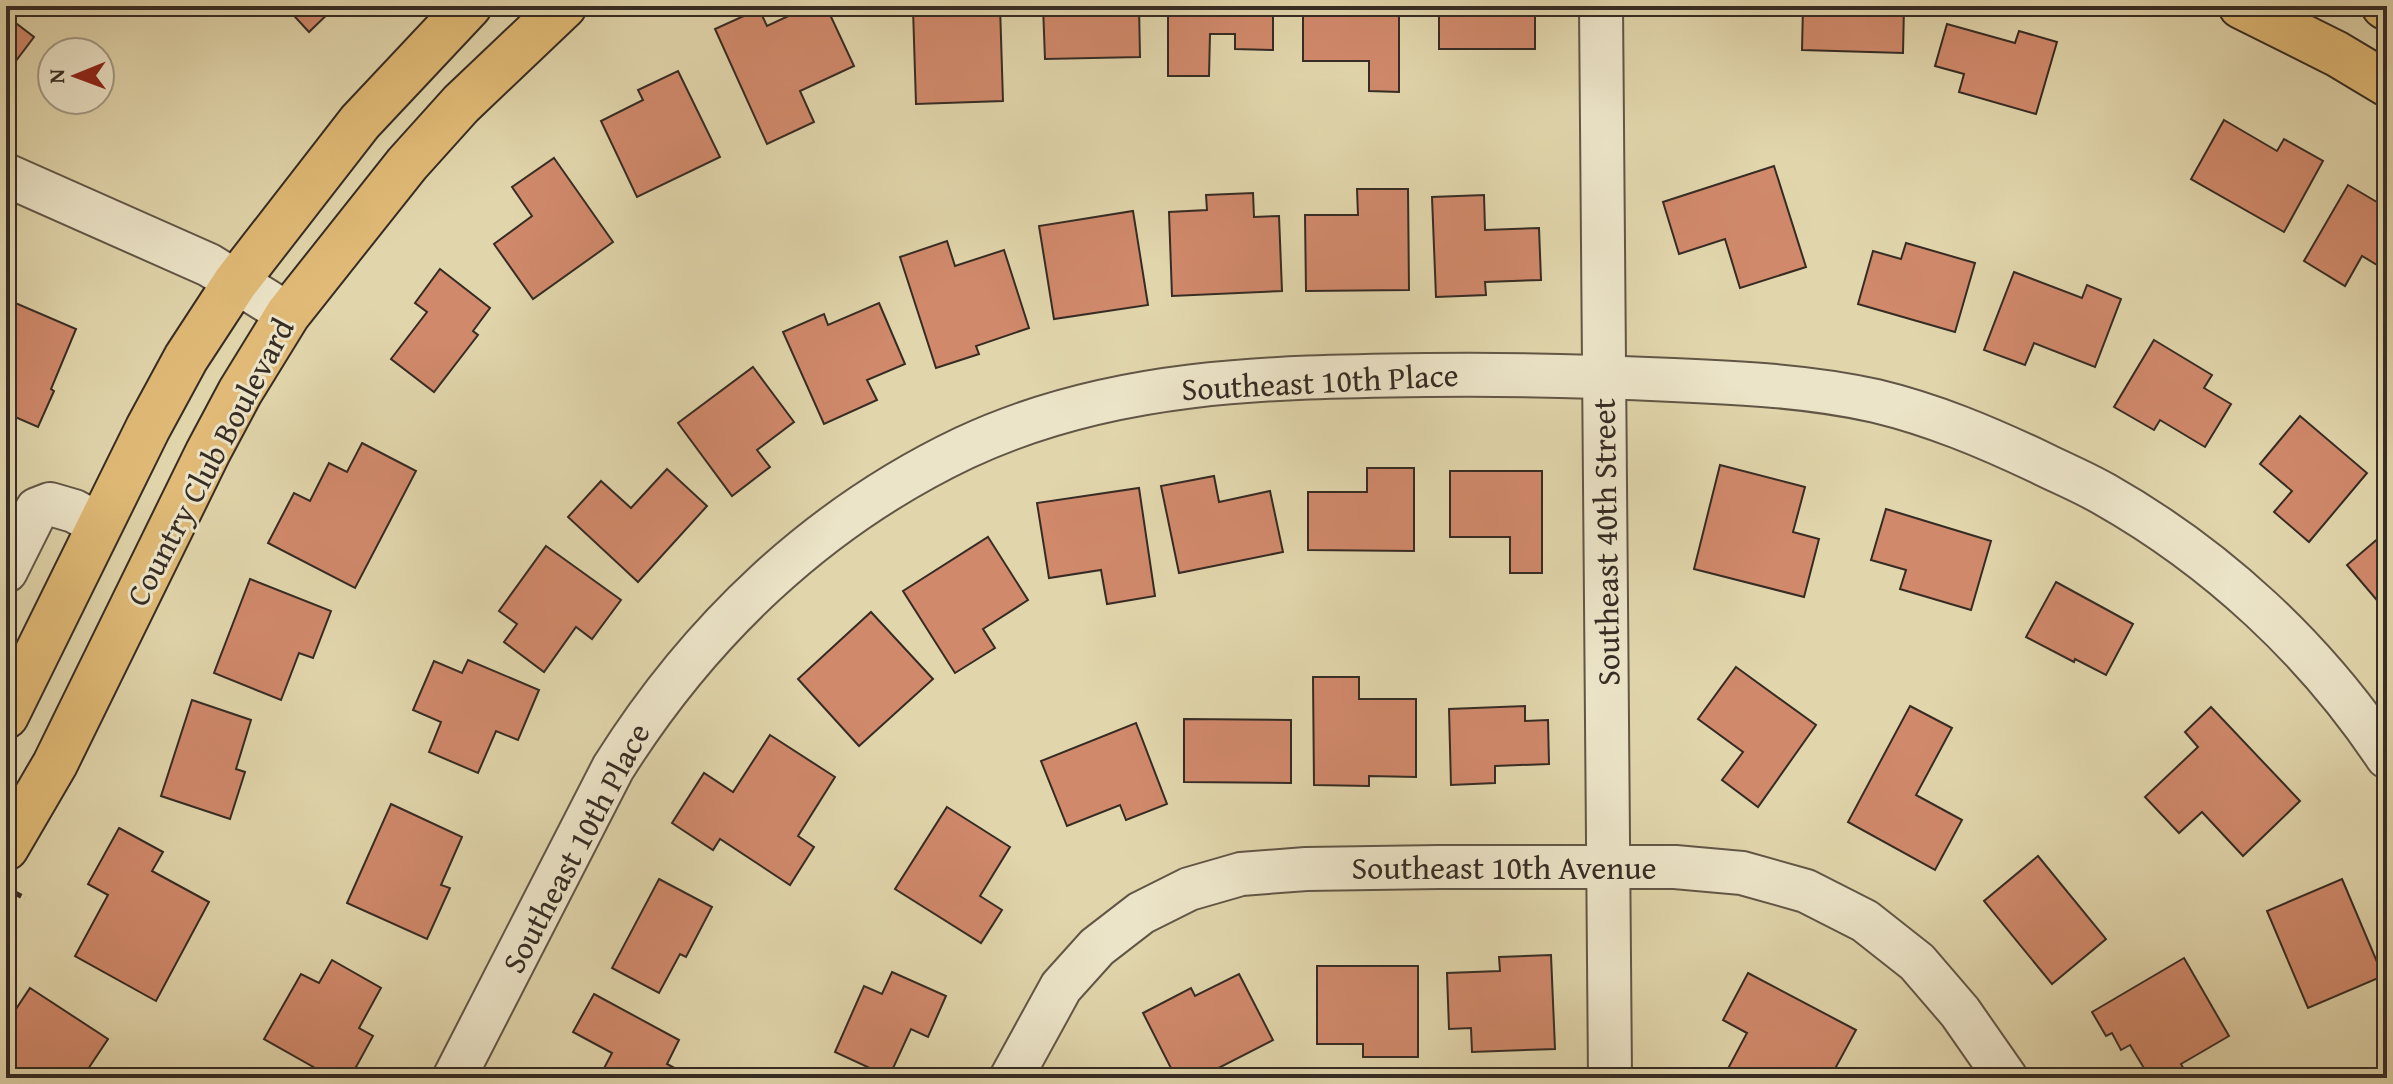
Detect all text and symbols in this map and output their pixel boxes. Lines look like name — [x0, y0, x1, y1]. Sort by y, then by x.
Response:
north arrow — [36, 36, 116, 116]
text: N — [40, 68, 72, 84]
street label: Country Club Boulevard — [114, 309, 305, 614]
street label: Southeast 10th Place — [1180, 351, 1460, 412]
street label: Southeast 40th Street — [1579, 398, 1632, 686]
street label: Southeast 10th Place — [490, 714, 661, 981]
street label: Southeast 10th Avenue — [1351, 844, 1657, 891]

